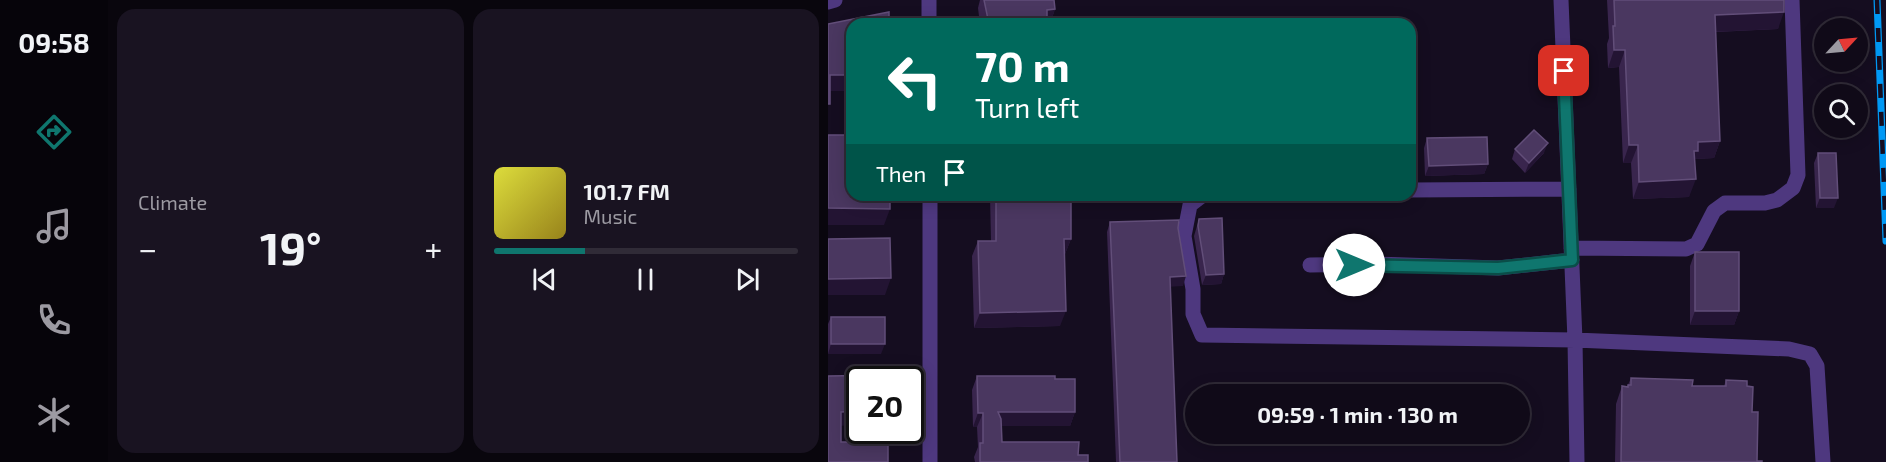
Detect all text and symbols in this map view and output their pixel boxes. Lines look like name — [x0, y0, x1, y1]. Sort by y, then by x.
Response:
north arrow — [1814, 18, 1868, 72]
map controls — [1814, 18, 1868, 138]
text: 09:58 — [18, 26, 90, 58]
text: 70 m — [975, 40, 1070, 90]
icon: left — [876, 42, 954, 120]
pin — [1538, 45, 1589, 96]
icon: arrive — [1547, 54, 1580, 87]
button: search — [1814, 84, 1868, 138]
text: Turn left — [975, 91, 1079, 123]
icon: directions — [33, 111, 75, 153]
icon: arrive — [938, 156, 971, 189]
text: Then — [876, 160, 926, 186]
text: 101.7 FM — [584, 178, 670, 204]
text: Climate — [138, 190, 207, 214]
text: Music — [584, 204, 637, 228]
icon: music — [33, 205, 75, 247]
text: 19° — [260, 220, 322, 274]
text: − — [138, 228, 157, 268]
text: + — [424, 228, 442, 268]
position arrow — [1322, 233, 1386, 297]
icon: previous — [528, 263, 561, 296]
icon: pause — [629, 263, 662, 296]
icon: next — [731, 263, 764, 296]
icon: phone — [33, 299, 75, 341]
speed limit sign: 20 — [846, 366, 924, 444]
icon: climate — [33, 394, 75, 436]
text: 09:59 · 1 min · 130 m — [1257, 401, 1458, 427]

